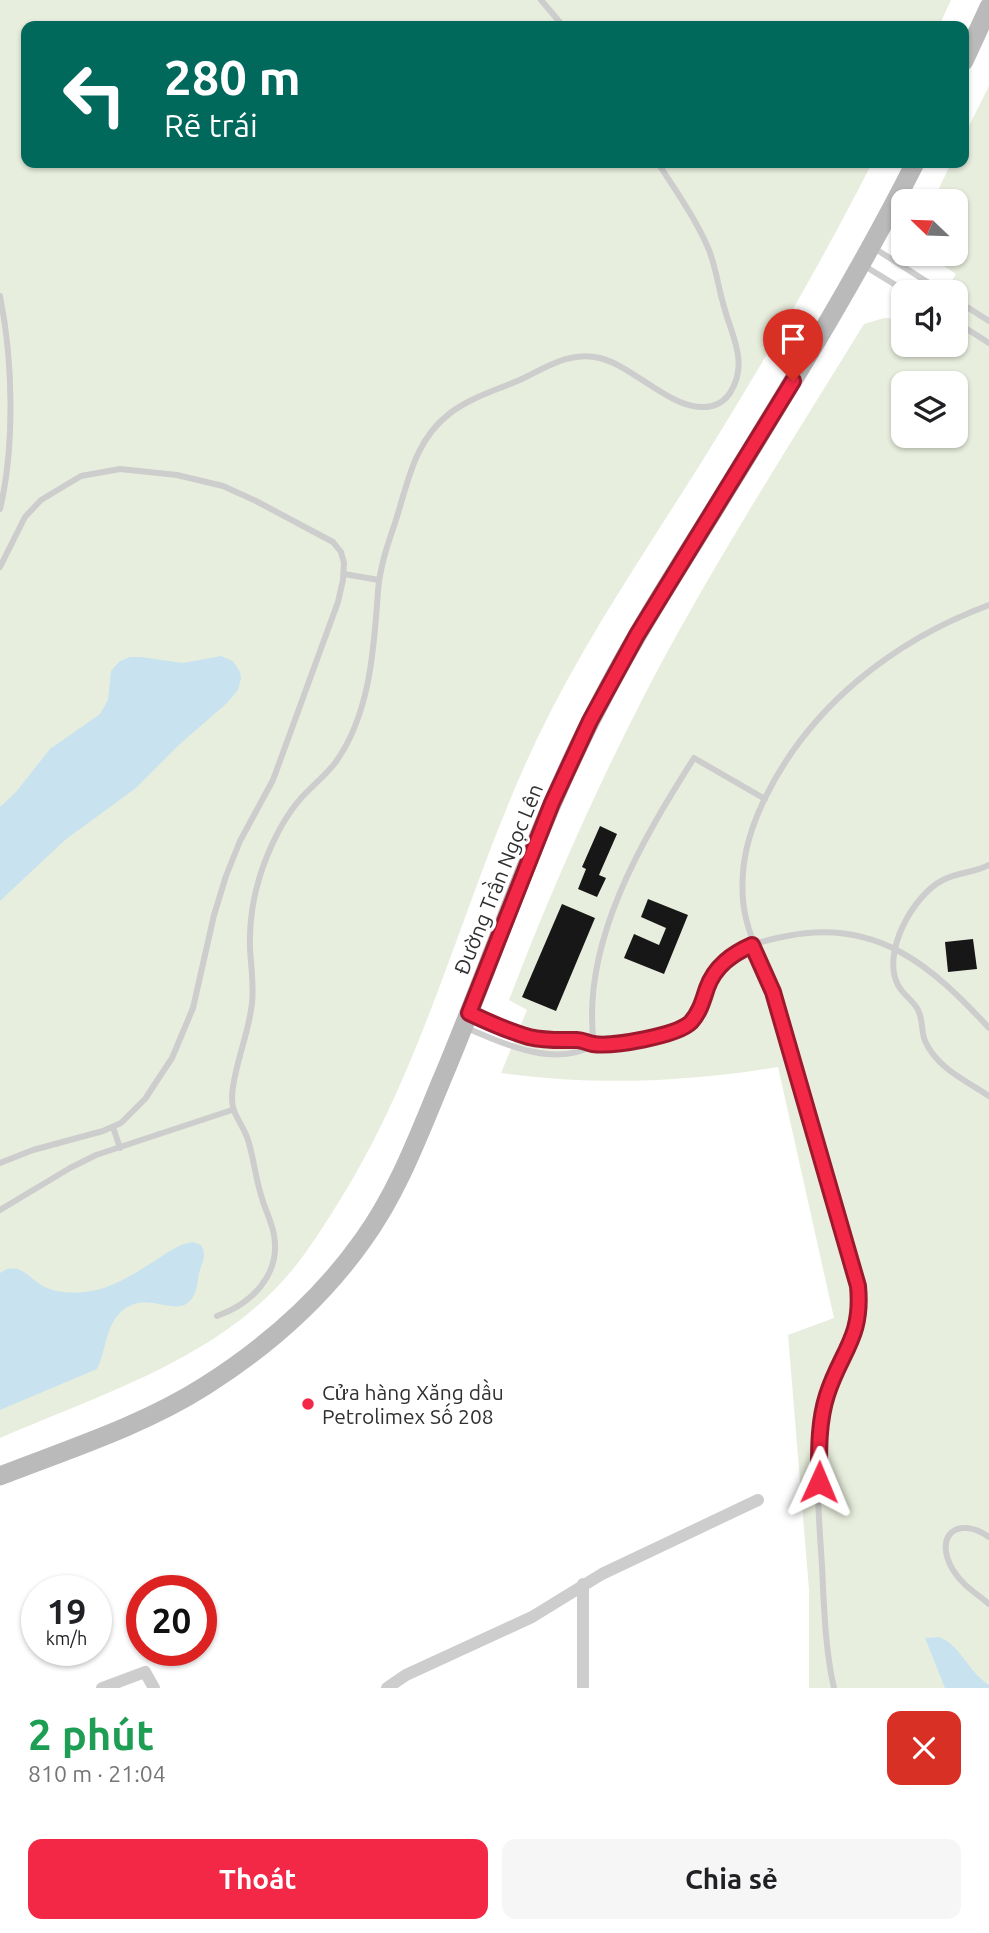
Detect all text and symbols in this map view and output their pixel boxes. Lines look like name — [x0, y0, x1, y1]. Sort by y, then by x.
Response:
icon: left — [49, 49, 140, 140]
text: 280 m — [164, 49, 301, 104]
text: Rẽ trái — [164, 107, 258, 143]
north arrow — [891, 189, 968, 266]
map controls — [891, 189, 968, 448]
button: sound — [891, 280, 968, 357]
pin — [763, 309, 823, 381]
icon: arrive — [774, 320, 812, 358]
button: layers — [891, 371, 968, 448]
street label: Đường Trần Ngọc Lên — [447, 779, 547, 978]
place label: Cửa hàng Xăng dầu Petrolimex Số 208 — [322, 1378, 504, 1428]
marker: Cửa hàng Xăng dầu Petrolimex Số 208 — [300, 1396, 316, 1412]
position arrow — [782, 1445, 856, 1519]
speed limit sign: 20 — [126, 1575, 217, 1666]
text: 19 — [47, 1591, 86, 1631]
text: km/h — [46, 1628, 87, 1648]
text: 2 phút — [28, 1711, 154, 1758]
button: close — [887, 1711, 961, 1785]
text: 810 m · 21:04 — [28, 1761, 166, 1786]
button: Thoát — [28, 1839, 488, 1919]
button: Chia sẻ — [502, 1839, 961, 1919]

